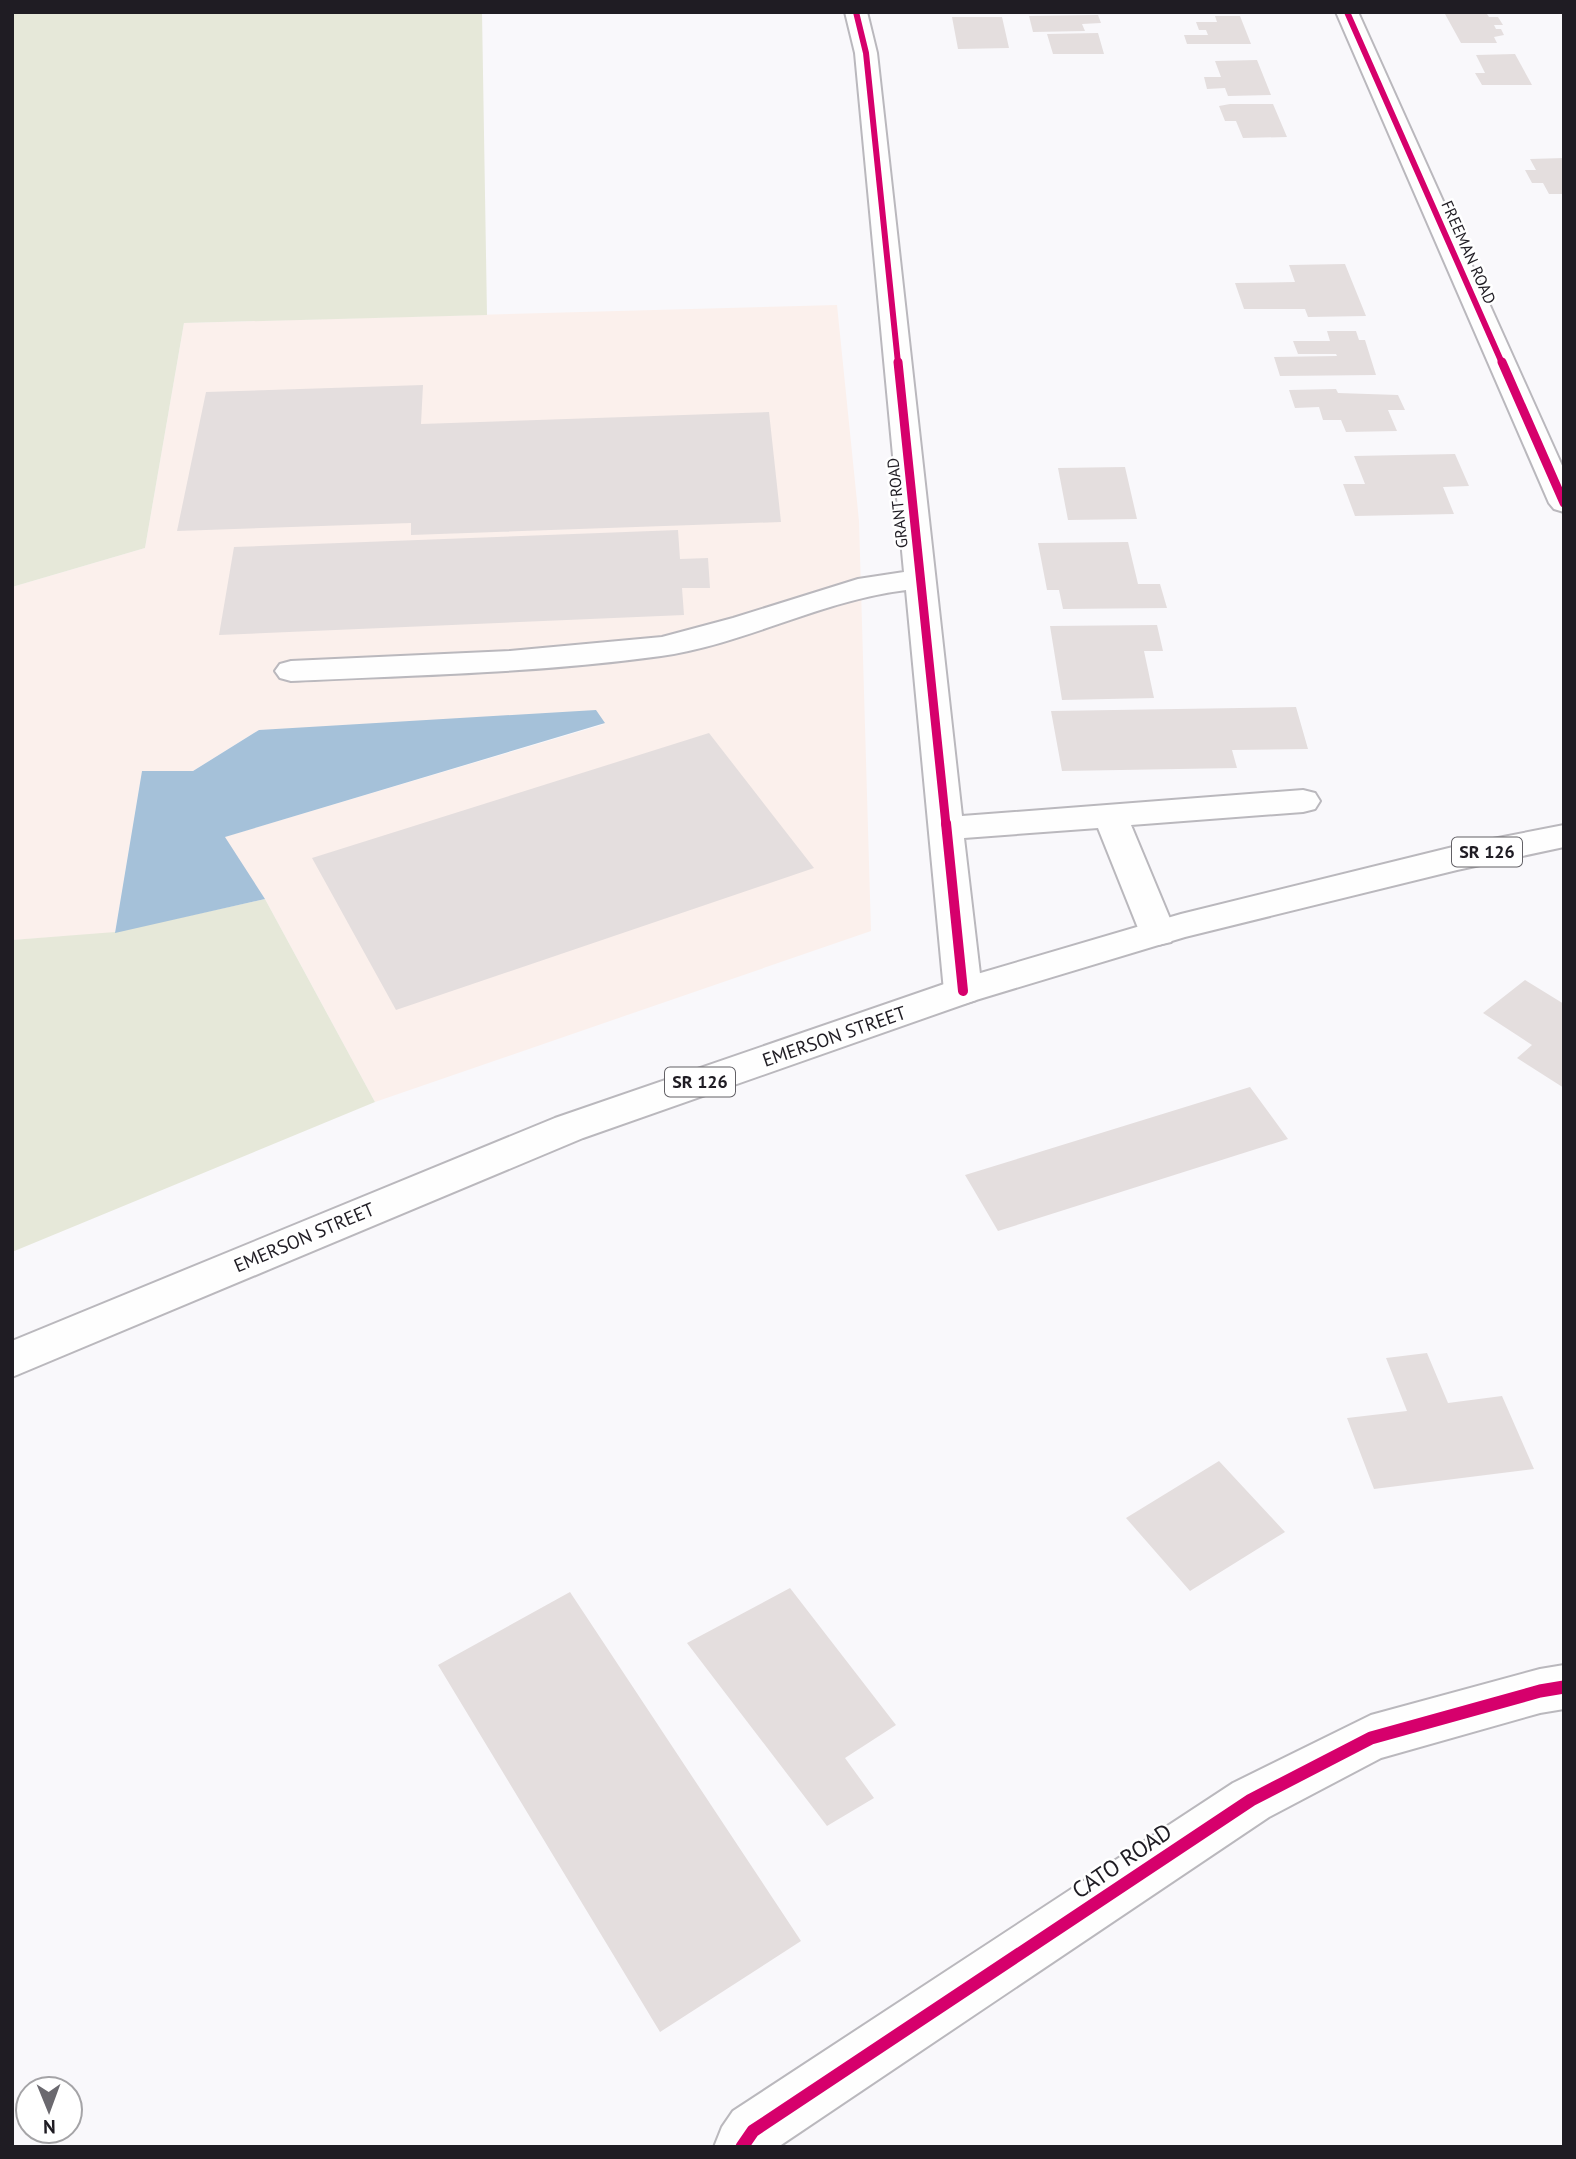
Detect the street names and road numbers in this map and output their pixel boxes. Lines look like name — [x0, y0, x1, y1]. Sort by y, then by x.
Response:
street label: FREEMAN ROAD — [1437, 197, 1501, 307]
street label: GRANT ROAD — [882, 457, 912, 549]
road number: SR 126 — [1452, 838, 1522, 866]
street label: EMERSON STREET — [759, 1000, 909, 1072]
road number: SR 126 — [665, 1068, 735, 1097]
street label: EMERSON STREET — [230, 1196, 378, 1277]
street label: CATO ROAD — [1066, 1817, 1177, 1905]

